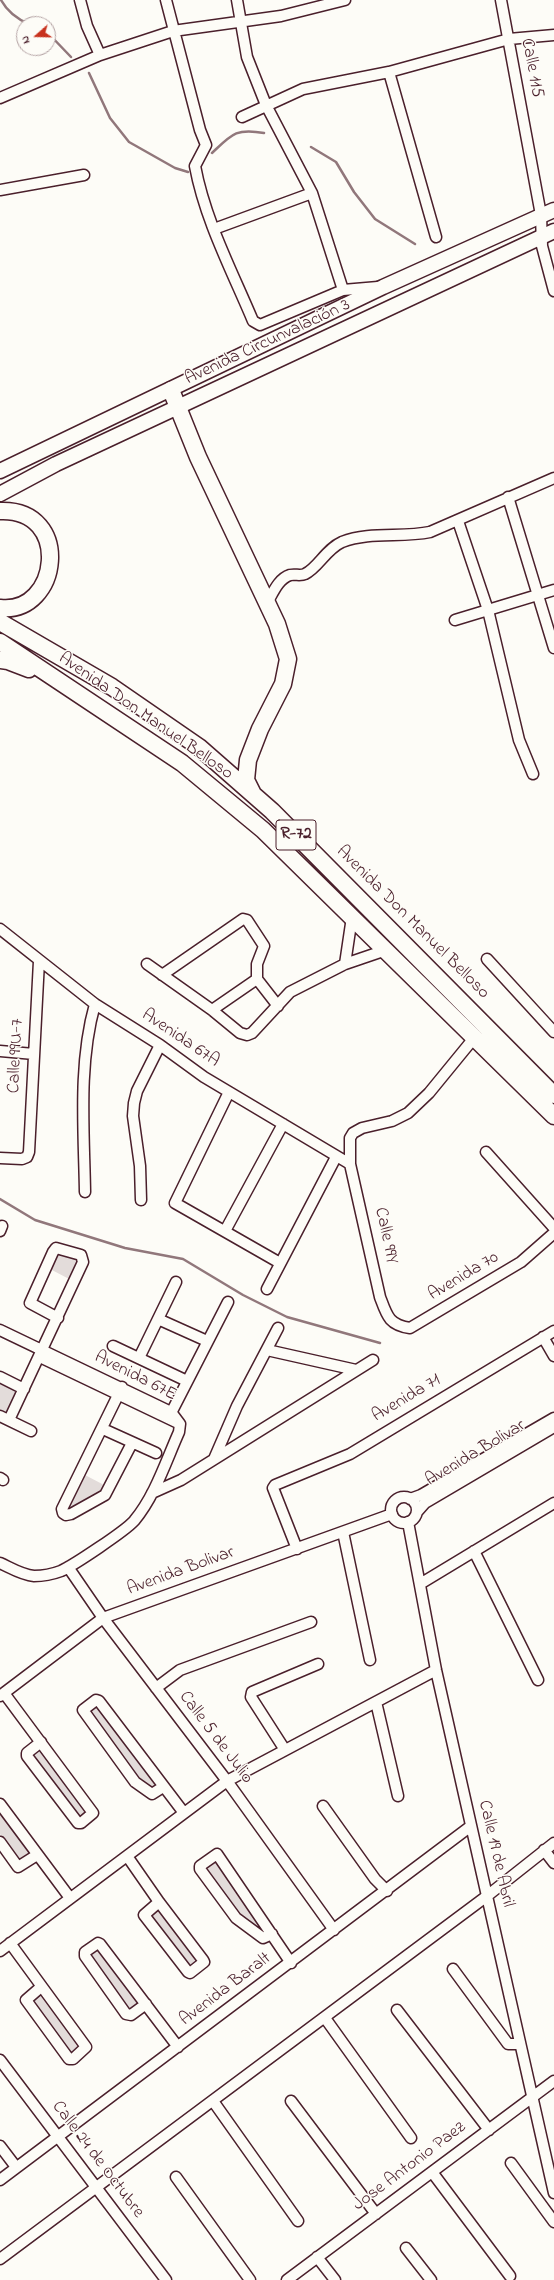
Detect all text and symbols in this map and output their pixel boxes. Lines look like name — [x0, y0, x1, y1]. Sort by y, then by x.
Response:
north arrow — [16, 16, 56, 56]
text: N — [17, 34, 34, 46]
street label: Calle 115 — [515, 37, 547, 99]
street label: Avenida Circunvalación 3 — [182, 295, 354, 391]
street label: Avenida Don Manuel Belloso — [53, 648, 237, 786]
road number: R-72 — [276, 820, 316, 850]
street label: Avenida Don Manuel Belloso — [331, 842, 493, 1004]
street label: Avenida 67A — [137, 1005, 223, 1073]
street label: Calle 99U-7 — [4, 1018, 30, 1094]
street label: Calle 99Y — [368, 1206, 402, 1266]
street label: Avenida 70 — [425, 1248, 503, 1306]
street label: Avenida 67E — [90, 1347, 180, 1407]
street label: Avenida 71 — [369, 1370, 445, 1428]
street label: Avenida Bolivar — [422, 1416, 530, 1492]
street label: Avenida Bolivar — [124, 1543, 238, 1601]
street label: Calle 5 de Julio — [173, 1687, 257, 1789]
street label: Calle 19 de Abril — [472, 1798, 518, 1910]
street label: Avenida Baralt — [176, 1948, 276, 2032]
street label: Calle 24 de Octubre — [46, 2097, 148, 2223]
street label: Jose Antonio Paez — [349, 2117, 471, 2217]

